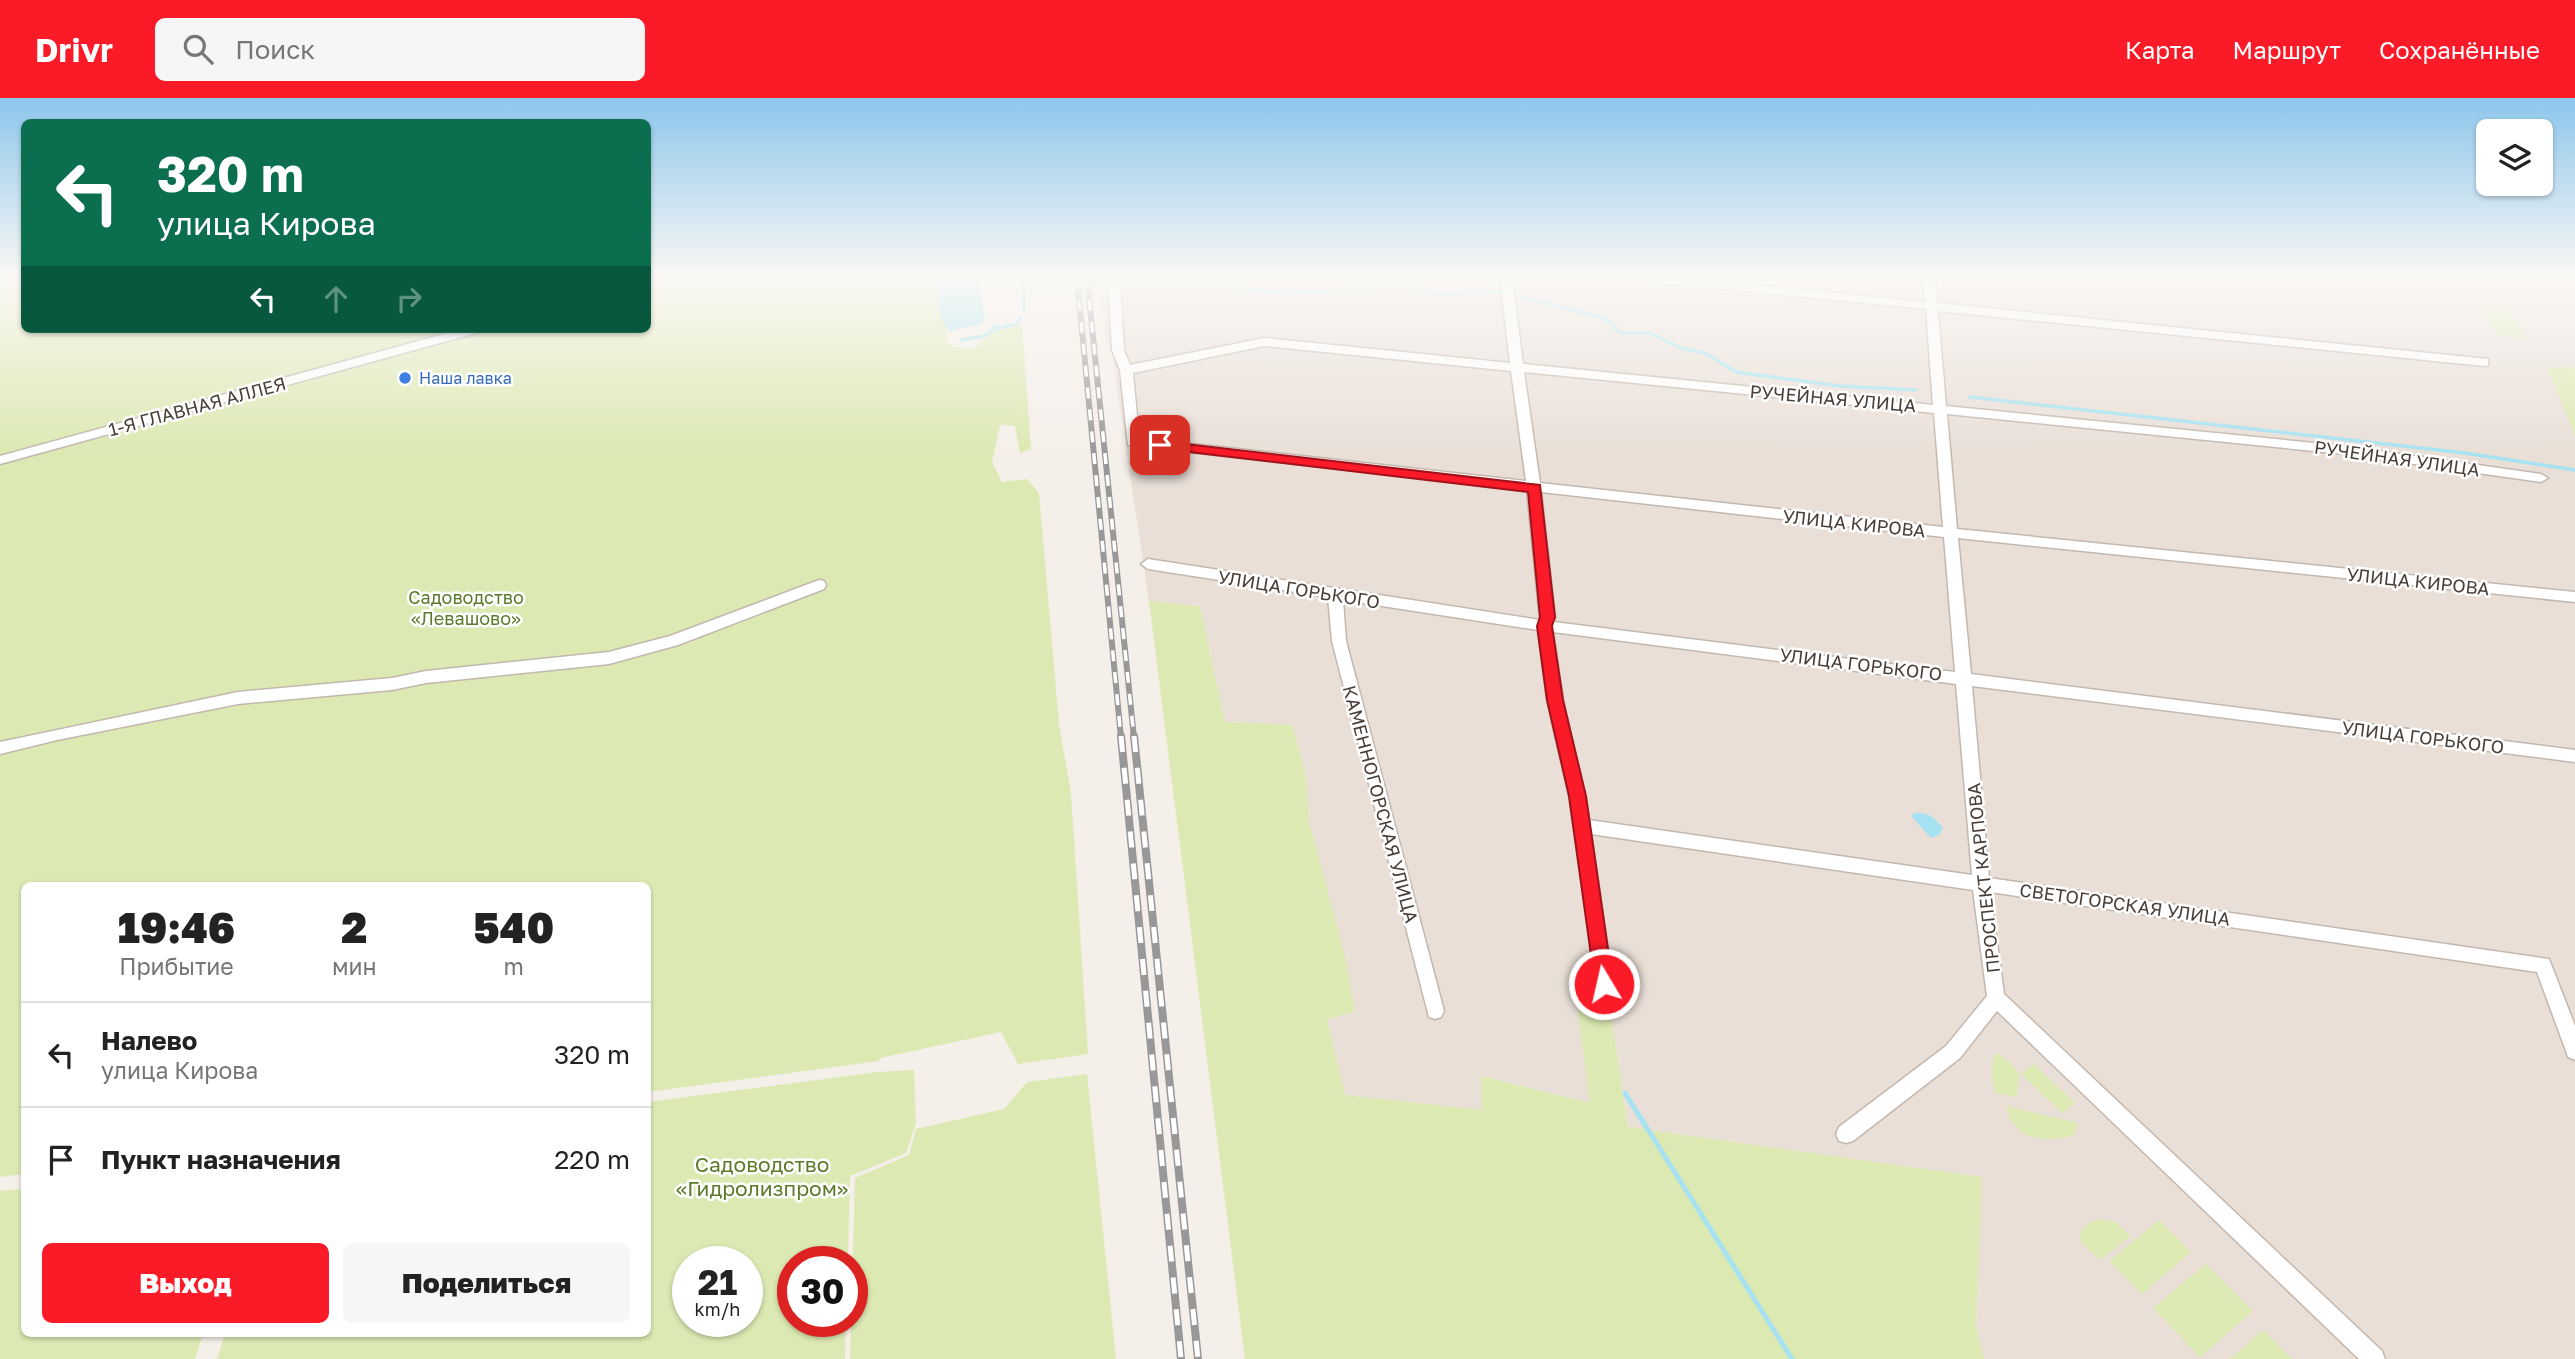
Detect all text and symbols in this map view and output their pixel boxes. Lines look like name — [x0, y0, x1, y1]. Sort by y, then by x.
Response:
search box — [155, 18, 645, 81]
text: Drivr — [35, 30, 113, 69]
icon: search — [179, 30, 217, 68]
text: Поиск — [235, 34, 315, 65]
text: Карта — [2125, 35, 2195, 64]
text: Маршрут — [2233, 35, 2341, 64]
text: Сохранённые — [2379, 35, 2540, 64]
map controls — [2476, 119, 2553, 196]
button: layers — [2476, 119, 2553, 196]
text: 320 m — [157, 144, 304, 203]
icon: left — [42, 147, 133, 238]
text: улица Кирова — [157, 204, 376, 242]
icon: left — [244, 280, 282, 318]
icon: ahead — [317, 280, 355, 318]
icon: right — [390, 280, 428, 318]
place label: Наша лавка — [419, 368, 512, 388]
marker: Наша лавка — [397, 370, 413, 386]
street label: 1-Я ГЛАВНАЯ АЛЛЕЯ — [106, 372, 288, 440]
street label: РУЧЕЙНАЯ УЛИЦА — [1749, 380, 1917, 416]
pin — [1130, 415, 1190, 475]
icon: arrive — [1141, 426, 1179, 464]
street label: РУЧЕЙНАЯ УЛИЦА — [2313, 435, 2481, 481]
street label: УЛИЦА КИРОВА — [1781, 505, 1927, 541]
street label: УЛИЦА КИРОВА — [2345, 563, 2491, 599]
street label: УЛИЦА ГОРЬКОГО — [1216, 565, 1382, 613]
park label: Садоводство «Левашово» — [408, 586, 524, 629]
street label: УЛИЦА ГОРЬКОГО — [1778, 643, 1944, 685]
street label: КАМЕННОГОРСКАЯ УЛИЦА — [1339, 683, 1423, 925]
street label: УЛИЦА ГОРЬКОГО — [2340, 716, 2506, 758]
street label: ПРОСПЕКТ КАРПОВА — [1962, 782, 2004, 974]
street label: СВЕТОГОРСКАЯ УЛИЦА — [2018, 878, 2232, 930]
text: 19:46 — [118, 902, 235, 952]
text: 2 — [341, 902, 367, 952]
text: 540 — [473, 902, 554, 952]
position arrow — [1567, 947, 1641, 1021]
text: Прибытие — [119, 952, 234, 980]
text: мин — [332, 952, 377, 980]
text: m — [504, 952, 524, 980]
text: Налево — [101, 1025, 197, 1056]
icon: left — [42, 1036, 80, 1074]
text: 320 m — [554, 1039, 630, 1070]
text: улица Кирова — [101, 1056, 258, 1084]
icon: arrive — [42, 1141, 80, 1179]
text: Пункт назначения — [101, 1144, 341, 1175]
text: 220 m — [554, 1144, 630, 1175]
park label: Садоводство «Гидролизпром» — [676, 1151, 848, 1201]
button: Выход — [42, 1243, 329, 1323]
button: Поделиться — [343, 1243, 630, 1323]
speed limit sign: 30 — [777, 1246, 868, 1337]
text: 21 — [698, 1261, 737, 1303]
text: km/h — [695, 1298, 740, 1320]

